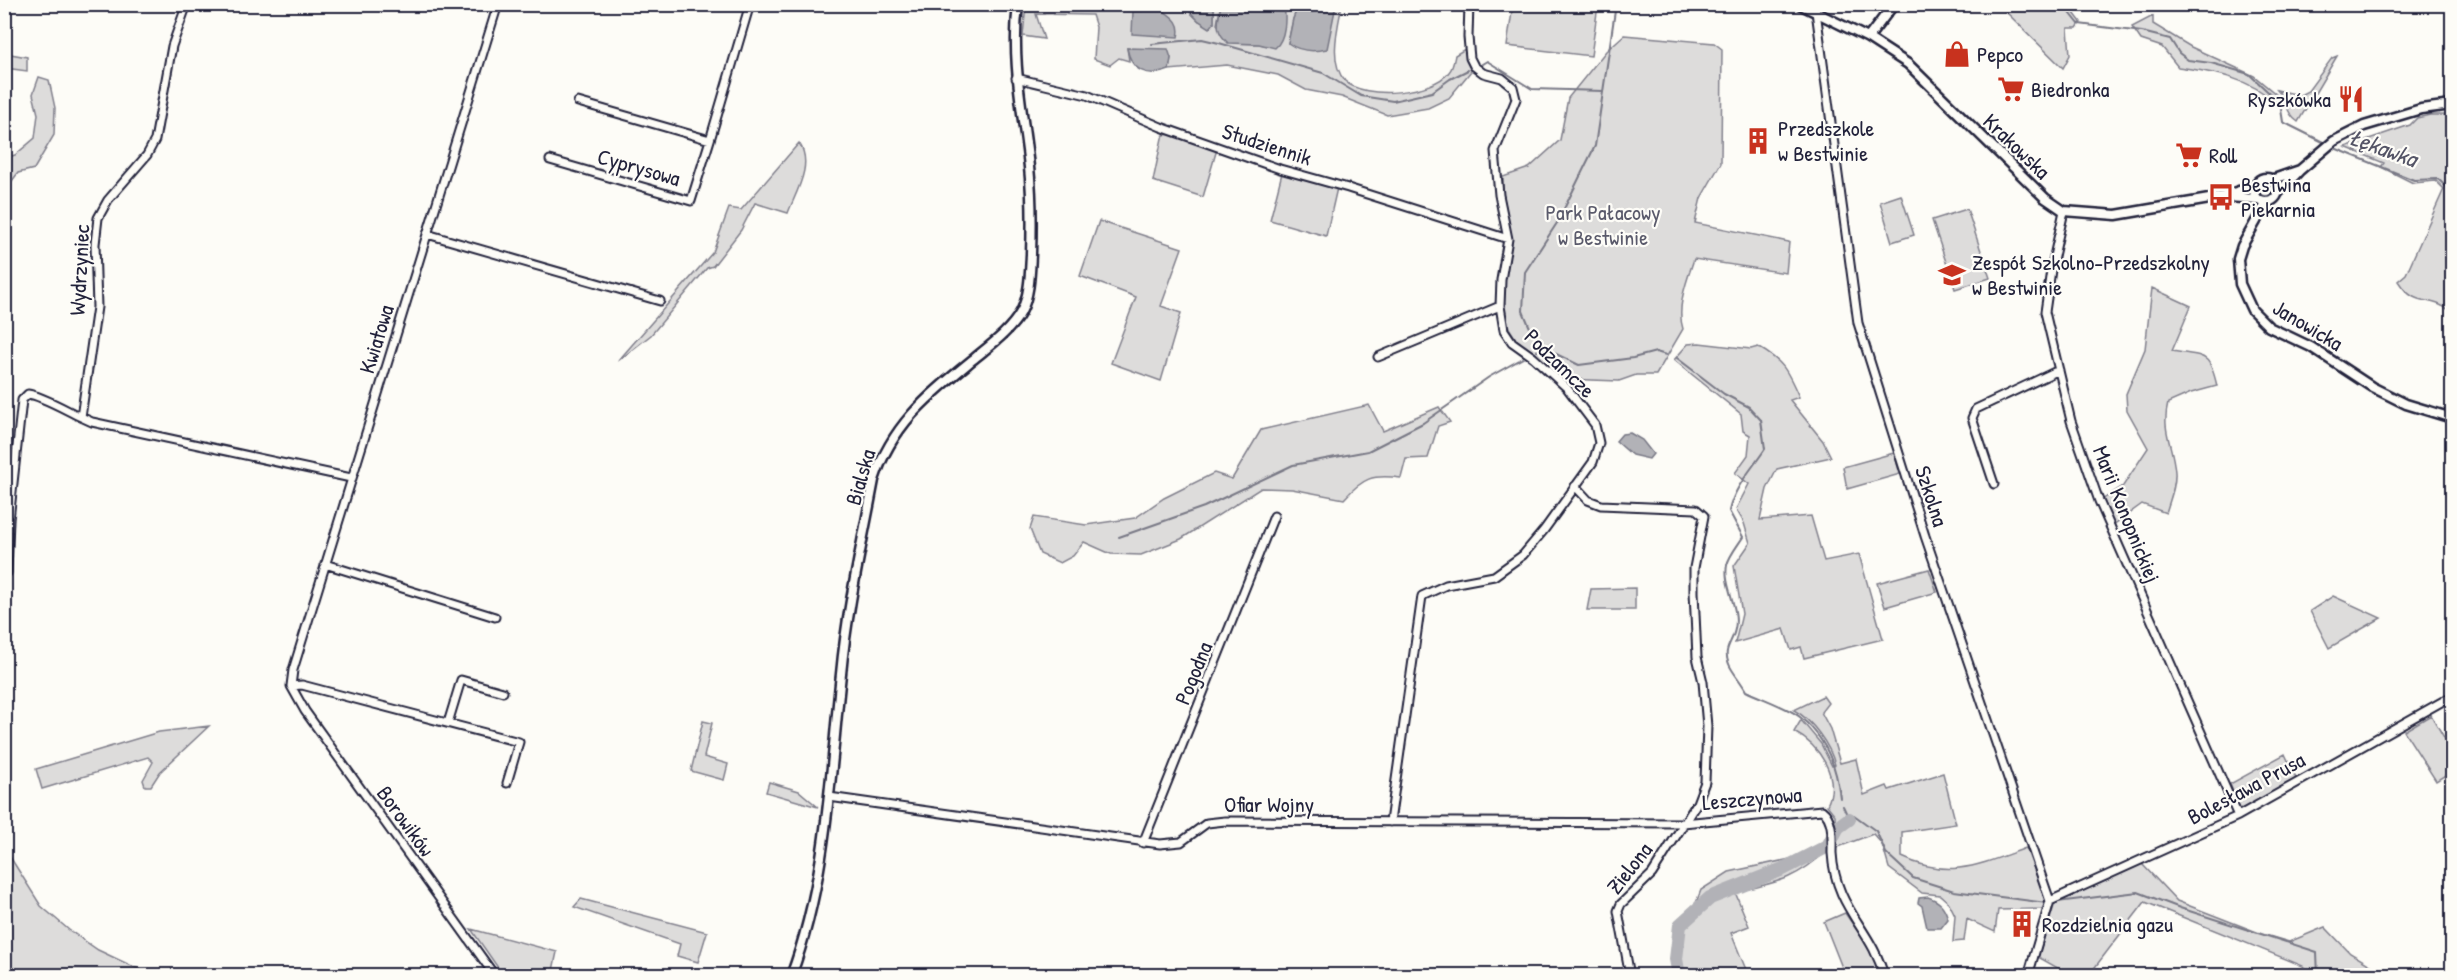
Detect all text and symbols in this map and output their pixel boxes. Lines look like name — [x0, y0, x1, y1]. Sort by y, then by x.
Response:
shop icon: Pepco — [1942, 39, 1972, 69]
place label: Pepco — [1977, 39, 2023, 69]
supermarket icon: Biedronka — [1996, 74, 2026, 104]
place label: Biedronka — [2031, 74, 2110, 104]
place label: Ryszkówka — [2248, 84, 2331, 114]
restaurant icon: Ryszkówka — [2336, 84, 2366, 114]
street label: Krakowska — [1977, 106, 2058, 186]
place label: Przedszkole w Bestwinie — [1778, 113, 1875, 168]
street label: Studziennik — [1219, 116, 1315, 172]
water label: Łękawka — [2345, 120, 2424, 175]
building icon: Przedszkole w Bestwinie — [1743, 126, 1773, 156]
supermarket icon: Roll — [2174, 140, 2204, 170]
place label: Roll — [2209, 140, 2238, 170]
street label: Cyprysowa — [594, 141, 684, 193]
place label: Bestwina Piekarnia — [2241, 169, 2315, 224]
bus stop icon: Bestwina Piekarnia — [2206, 182, 2236, 212]
park label: Park Pałacowy w Bestwinie — [1546, 197, 1660, 252]
street label: Wydrzyniec — [62, 223, 96, 316]
place label: Zespół Szkolno-Przedszkolny w Bestwinie — [1972, 247, 2210, 302]
school or university icon: Zespół Szkolno-Przedszkolny w Bestwinie — [1937, 260, 1967, 290]
street label: Janowicka — [2267, 292, 2349, 358]
street label: Kwiatowa — [351, 301, 401, 377]
street label: Podzamcze — [1518, 322, 1602, 404]
street label: Marii Konopnickiej — [2086, 441, 2168, 587]
street label: Bialska — [838, 445, 882, 508]
street label: Szkolna — [1908, 462, 1956, 530]
street label: Pogodna — [1167, 637, 1219, 709]
street label: Bolesława Prusa — [2182, 744, 2310, 832]
street label: Leszczynowa — [1701, 779, 1803, 817]
street label: Borowików — [370, 780, 442, 862]
street label: Ofiar Wojny — [1224, 789, 1314, 819]
street label: Zielona — [1599, 836, 1659, 900]
building icon: Rozdzielnia gazu — [2007, 909, 2037, 939]
place label: Rozdzielnia gazu — [2042, 909, 2173, 939]

